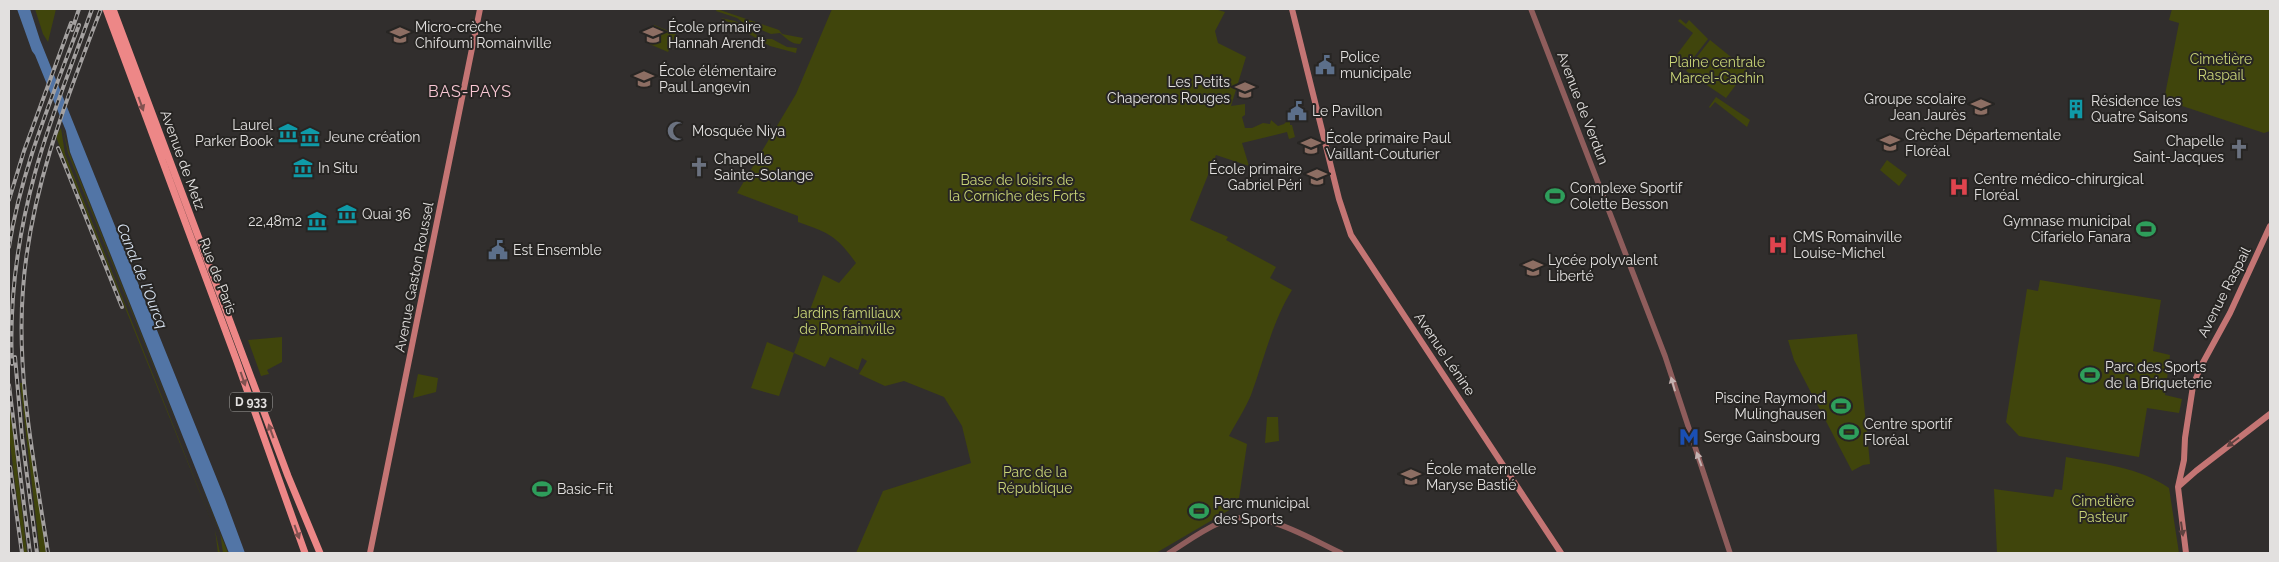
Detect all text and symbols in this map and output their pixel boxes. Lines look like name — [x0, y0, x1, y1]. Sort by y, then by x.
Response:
place label: École primaire Hannah Arendt — [668, 18, 765, 51]
place label: Micro-crèche Chifoumi Romainville — [415, 19, 552, 51]
school or university icon: Micro-crèche Chifoumi Romainville — [389, 24, 411, 46]
school or university icon: École primaire Hannah Arendt — [642, 24, 664, 46]
place label: Police municipale — [1340, 49, 1411, 81]
street label: Avenue de Verdun — [1554, 49, 1612, 167]
park label: Cimetière Raspail — [2190, 51, 2252, 83]
public building icon: Police municipale — [1314, 54, 1336, 76]
park label: Plaine centrale Marcel-Cachin — [1669, 54, 1765, 86]
place label: École élémentaire Paul Langevin — [659, 62, 777, 95]
school or university icon: École élémentaire Paul Langevin — [633, 68, 655, 90]
place label: Les Petits Chaperons Rouges — [1107, 74, 1230, 106]
school or university icon: Les Petits Chaperons Rouges — [1234, 79, 1256, 101]
district label: BAS-PAYS — [428, 82, 512, 101]
place label: Groupe scolaire Jean Jaurès — [1864, 91, 1966, 123]
place label: Résidence les Quatre Saisons — [2091, 93, 2188, 125]
school or university icon: Groupe scolaire Jean Jaurès — [1970, 96, 1992, 118]
one-way arrow — [137, 97, 145, 112]
building icon: Résidence les Quatre Saisons — [2065, 98, 2087, 120]
public building icon: Le Pavillon — [1286, 100, 1308, 122]
place label: Le Pavillon — [1312, 103, 1382, 119]
street label: Avenue de Metz — [158, 108, 209, 212]
place label: Laurel Parker Book — [195, 117, 274, 149]
mosque icon: Mosquée Niya — [666, 120, 688, 142]
museum icon: Laurel Parker Book — [277, 122, 299, 144]
place label: Mosquée Niya — [692, 123, 785, 139]
museum icon: Jeune création — [299, 126, 321, 148]
place label: Crèche Départementale Floréal — [1905, 127, 2061, 159]
place label: Jeune création — [325, 129, 421, 145]
place label: École primaire Paul Vaillant-Couturier — [1326, 129, 1451, 162]
school or university icon: Crèche Départementale Floréal — [1879, 132, 1901, 154]
place label: Chapelle Saint-Jacques — [2133, 133, 2224, 165]
school or university icon: École primaire Paul Vaillant-Couturier — [1300, 135, 1322, 157]
church icon: Chapelle Saint-Jacques — [2228, 138, 2250, 160]
place label: Chapelle Sainte-Solange — [714, 151, 813, 183]
church icon: Chapelle Sainte-Solange — [688, 156, 710, 178]
museum icon: In Situ — [292, 157, 314, 179]
place label: In Situ — [318, 160, 358, 176]
place label: École primaire Gabriel Péri — [1209, 160, 1302, 193]
school or university icon: École primaire Gabriel Péri — [1306, 166, 1328, 188]
place label: Centre médico-chirurgical Floréal — [1974, 171, 2144, 203]
park label: Base de loisirs de la Corniche des Forts — [949, 172, 1085, 204]
hospital icon: Centre médico-chirurgical Floréal — [1948, 176, 1970, 198]
place label: Complexe Sportif Colette Besson — [1570, 180, 1684, 212]
sports icon: Complexe Sportif Colette Besson — [1544, 185, 1566, 207]
street label: Avenue Gaston Roussel — [392, 200, 436, 354]
museum icon: Quai 36 — [336, 203, 358, 225]
place label: Quai 36 — [362, 206, 411, 222]
museum icon: 22,48m2 — [306, 210, 328, 232]
place label: 22,48m2 — [248, 213, 302, 229]
place label: Gymnase municipal Cifarielo Fanara — [2003, 213, 2131, 245]
sports icon: Gymnase municipal Cifarielo Fanara — [2135, 218, 2157, 240]
water label: Canal de l'Ourcq — [113, 221, 171, 331]
place label: CMS Romainville Louise-Michel — [1793, 229, 1902, 261]
hospital icon: CMS Romainville Louise-Michel — [1767, 234, 1789, 256]
street label: Rue de Paris — [196, 235, 240, 317]
public building icon: Est Ensemble — [487, 239, 509, 261]
place label: Est Ensemble — [513, 242, 602, 258]
street label: Avenue Raspail — [2194, 244, 2254, 340]
place label: Lycée polyvalent Liberté — [1548, 252, 1658, 284]
school or university icon: Lycée polyvalent Liberté — [1522, 257, 1544, 279]
park label: Jardins familiaux de Romainville — [793, 305, 901, 337]
street label: Avenue Lénine — [1411, 310, 1479, 398]
place label: Parc des Sports de la Briqueterie — [2105, 359, 2212, 391]
sports icon: Parc des Sports de la Briqueterie — [2079, 364, 2101, 386]
one-way arrow — [240, 371, 247, 386]
one-way arrow — [1669, 377, 1677, 392]
place label: Piscine Raymond Mulinghausen — [1715, 390, 1826, 422]
road number: D 933 — [230, 392, 272, 412]
sports icon: Piscine Raymond Mulinghausen — [1830, 395, 1852, 417]
place label: Centre sportif Floréal — [1864, 416, 1953, 448]
sports icon: Centre sportif Floréal — [1838, 421, 1860, 443]
one-way arrow — [267, 423, 274, 438]
metro station icon: Serge Gainsbourg — [1678, 426, 1700, 448]
place label: Serge Gainsbourg — [1704, 429, 1820, 445]
one-way arrow — [2227, 437, 2240, 448]
one-way arrow — [1695, 451, 1703, 466]
place label: École maternelle Maryse Bastié — [1426, 460, 1536, 493]
park label: Parc de la République — [998, 464, 1072, 496]
school or university icon: École maternelle Maryse Bastié — [1400, 466, 1422, 488]
sports icon: Basic-Fit — [531, 478, 553, 500]
place label: Basic-Fit — [557, 481, 614, 497]
park label: Cimetière Pasteur — [2072, 493, 2134, 525]
place label: Parc municipal des Sports — [1214, 495, 1310, 527]
sports icon: Parc municipal des Sports — [1188, 500, 1210, 522]
one-way arrow — [2179, 521, 2187, 537]
one-way arrow — [294, 525, 302, 540]

